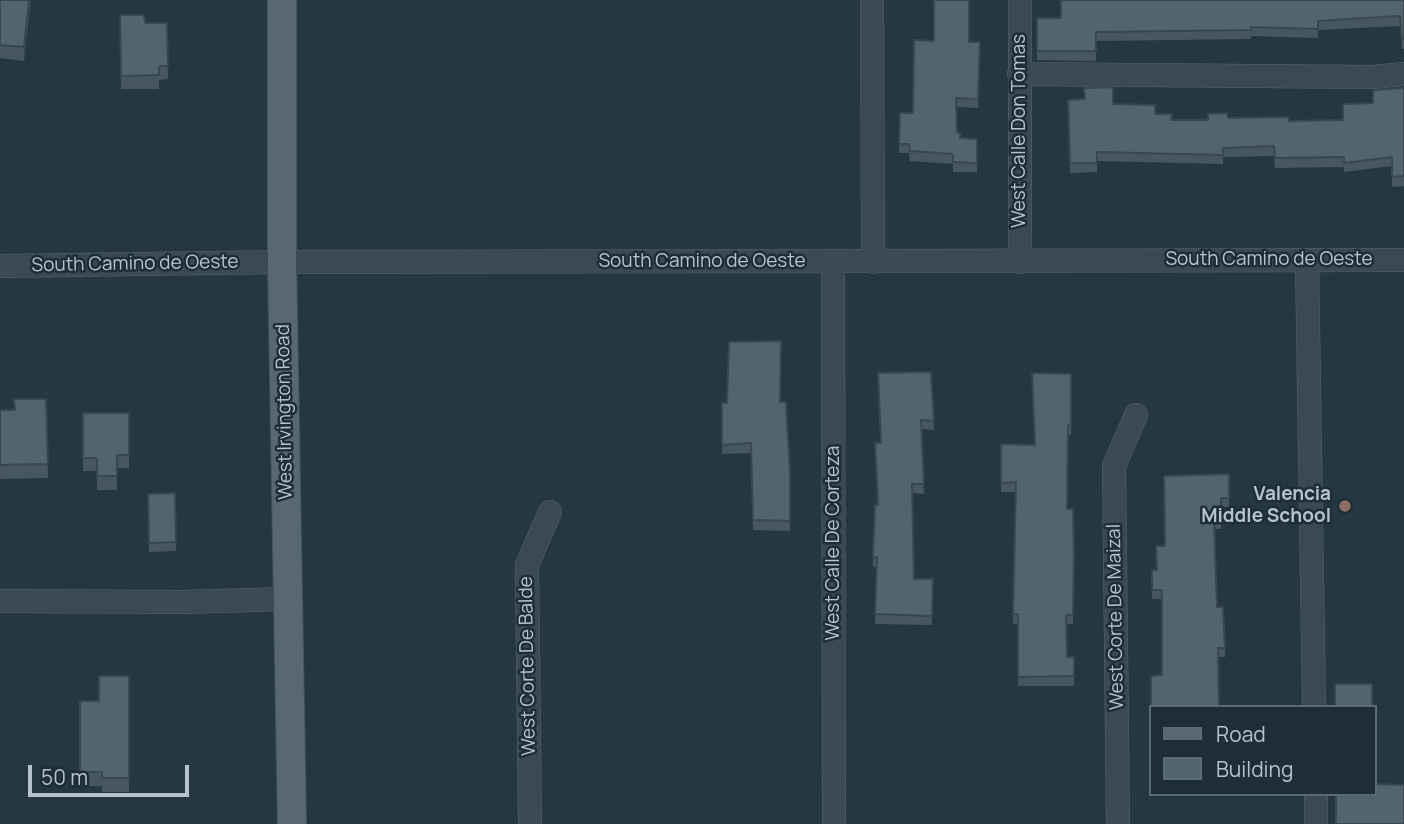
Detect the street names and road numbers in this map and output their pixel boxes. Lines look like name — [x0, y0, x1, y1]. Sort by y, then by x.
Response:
street label: West Calle Don Tomas — [1009, 34, 1031, 228]
street label: South Camino de Oeste — [1165, 249, 1373, 271]
street label: South Camino de Oeste — [31, 251, 239, 277]
street label: South Camino de Oeste — [598, 251, 806, 273]
street label: West Irvington Road — [272, 324, 298, 500]
street label: West Calle De Corteza — [823, 446, 845, 640]
street label: West Corte De Maizal — [1103, 524, 1129, 710]
street label: West Corte De Balde — [515, 576, 541, 756]

